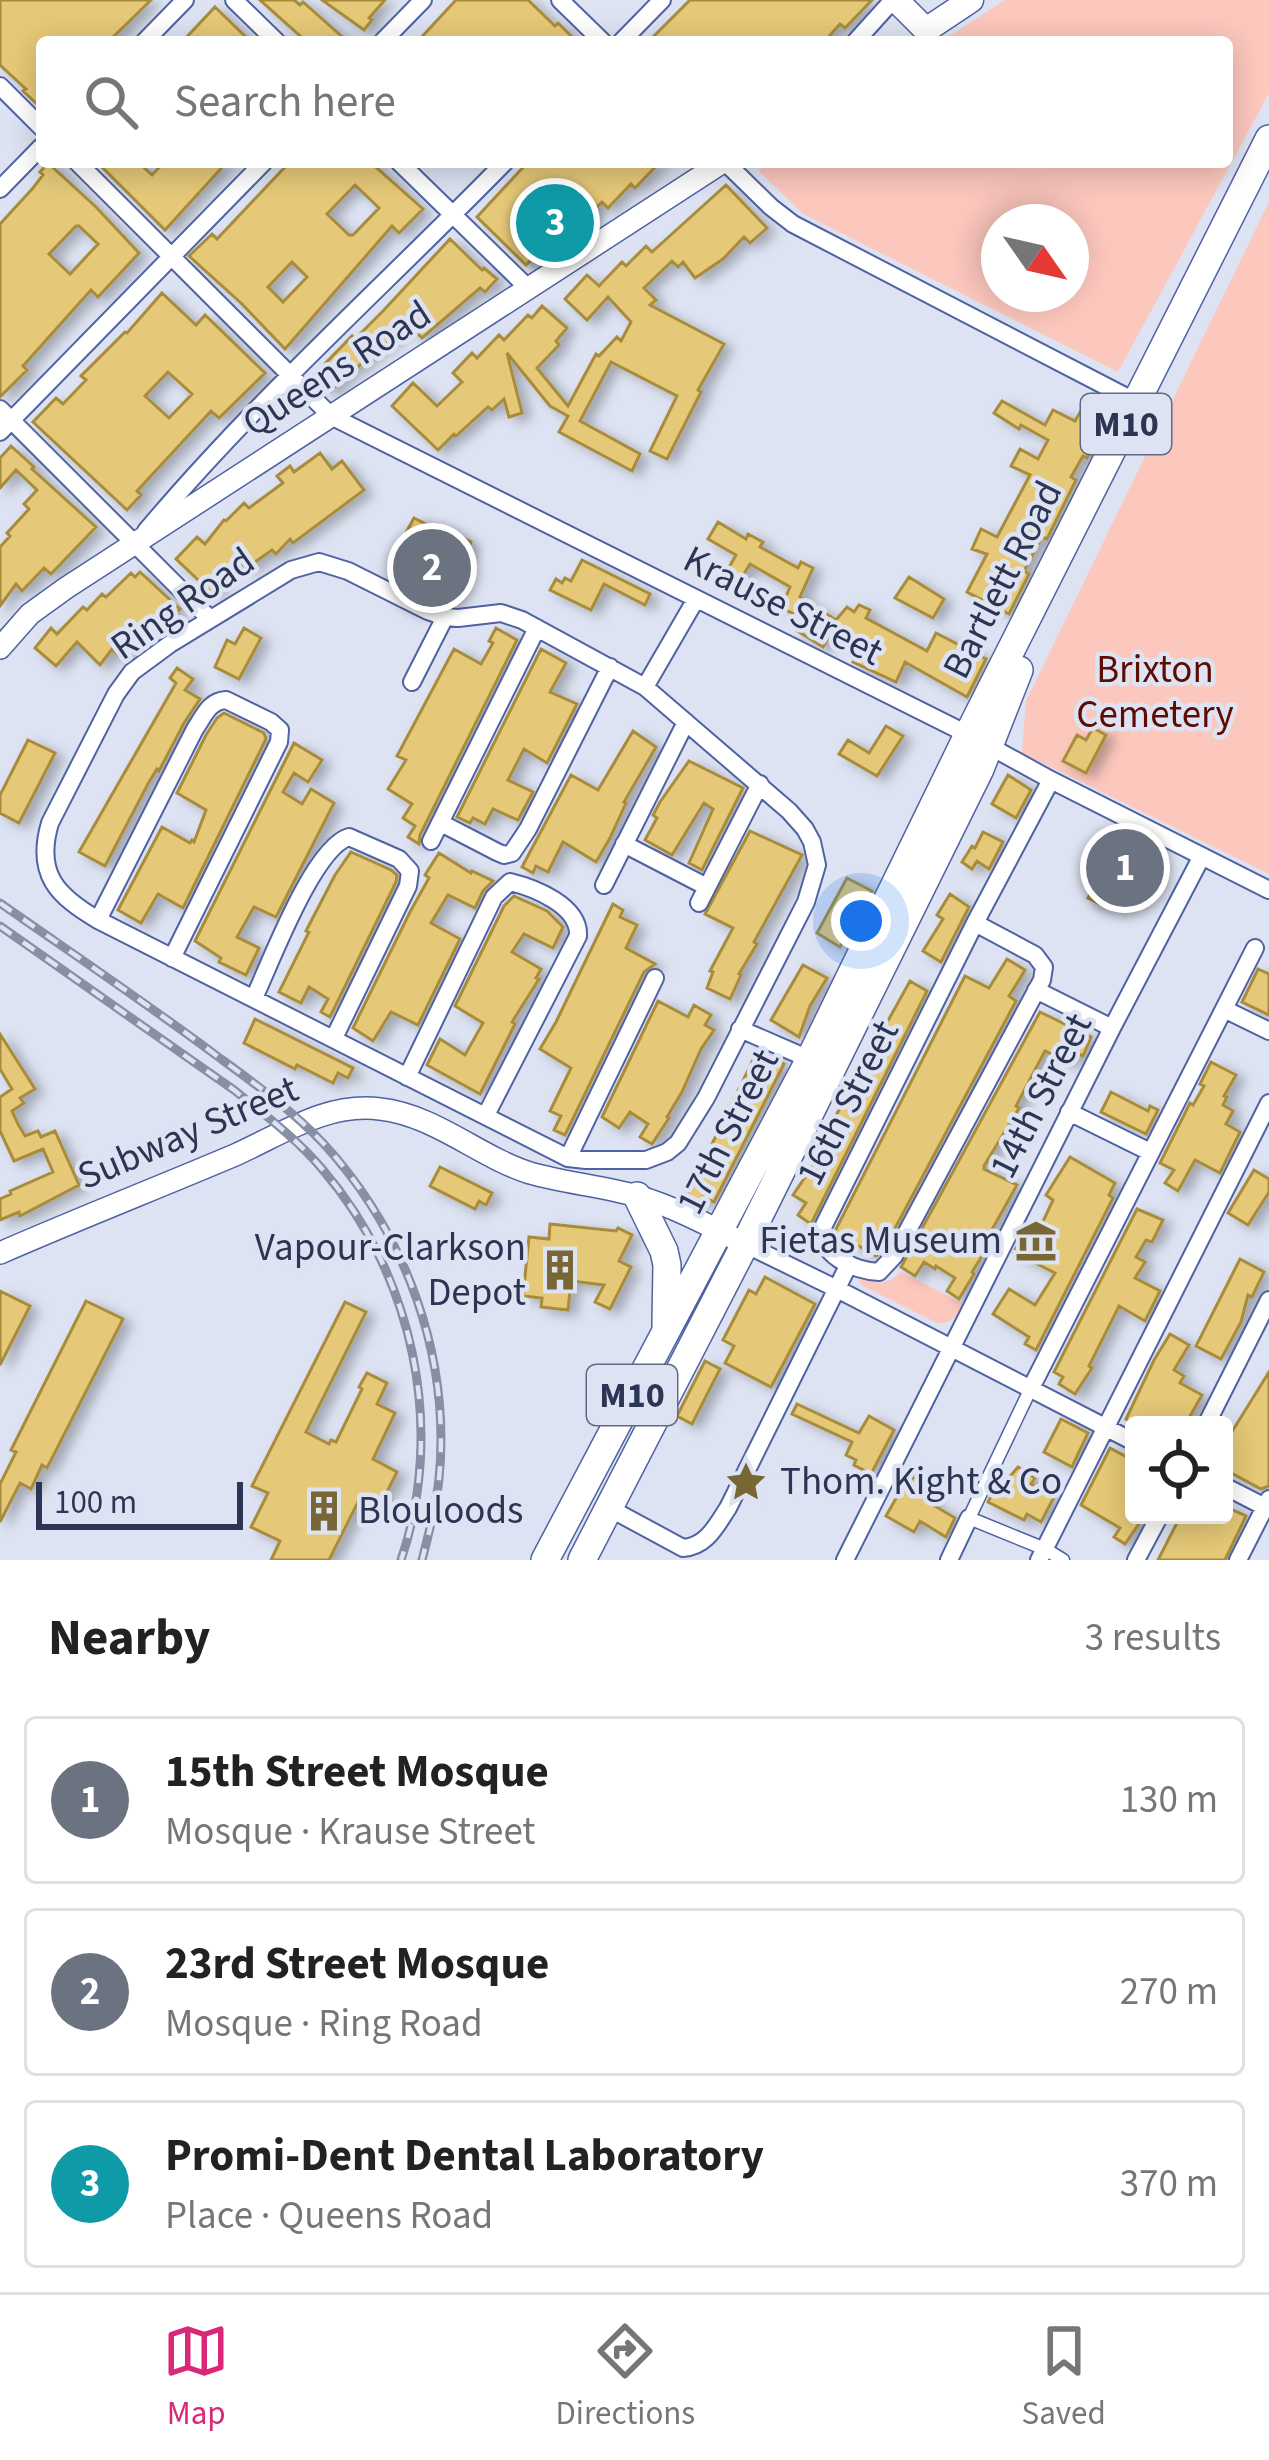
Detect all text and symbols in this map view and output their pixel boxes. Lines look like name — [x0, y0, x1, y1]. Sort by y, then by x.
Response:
search box — [36, 36, 1233, 168]
icon: search — [78, 69, 144, 135]
text: Search here — [174, 70, 396, 134]
pin: 3 — [516, 178, 594, 268]
north arrow — [981, 204, 1089, 312]
street label: Queens Road — [232, 287, 442, 451]
road number: M10 — [1081, 394, 1171, 454]
street label: Bartlett Road — [929, 471, 1077, 689]
pin: 2 — [393, 523, 471, 613]
street label: Krause Street — [673, 532, 893, 680]
street label: Ring Road — [100, 534, 266, 674]
park label: Brixton Cemetery — [1076, 642, 1234, 743]
pin: 1 — [1086, 823, 1164, 913]
your location — [831, 891, 891, 951]
street label: 14th Street — [975, 1004, 1107, 1188]
street label: 16th Street — [782, 1011, 914, 1195]
street label: 17th Street — [662, 1040, 794, 1224]
street label: Subway Street — [69, 1061, 307, 1205]
place label: Fietas Museum — [759, 1213, 1002, 1269]
museum icon: Fietas Museum — [1013, 1218, 1059, 1264]
place label: Vapour-Clarkson Depot — [255, 1220, 526, 1321]
building icon: Vapour-Clarkson Depot — [537, 1247, 583, 1293]
road number: M10 — [587, 1365, 677, 1425]
map controls — [1125, 1416, 1233, 1524]
button: locate — [1125, 1416, 1233, 1524]
place label: Thom. Kight & Co — [780, 1454, 1062, 1510]
place icon: Thom. Kight & Co — [723, 1459, 769, 1505]
scale bar — [36, 1476, 243, 1529]
text: 100 m — [54, 1479, 137, 1526]
place label: Blouloods — [358, 1483, 523, 1539]
building icon: Blouloods — [301, 1488, 347, 1534]
text: Nearby — [48, 1602, 210, 1674]
text: 3 results — [1085, 1610, 1221, 1666]
text: 15th Street Mosque — [165, 1740, 549, 1804]
text: 1 — [80, 1772, 100, 1828]
text: 130 m — [1120, 1772, 1218, 1828]
text: Mosque · Krause Street — [165, 1804, 536, 1860]
text: 23rd Street Mosque — [165, 1932, 549, 1996]
text: 2 — [80, 1964, 100, 2020]
text: 270 m — [1120, 1964, 1218, 2020]
text: Mosque · Ring Road — [165, 1996, 483, 2052]
text: Promi-Dent Dental Laboratory — [165, 2124, 764, 2188]
text: 3 — [80, 2156, 100, 2212]
text: 370 m — [1120, 2156, 1218, 2212]
text: Place · Queens Road — [165, 2188, 493, 2244]
tab: Map — [163, 2318, 229, 2437]
tab: Directions — [556, 2318, 695, 2437]
tab: Saved — [1022, 2318, 1106, 2437]

